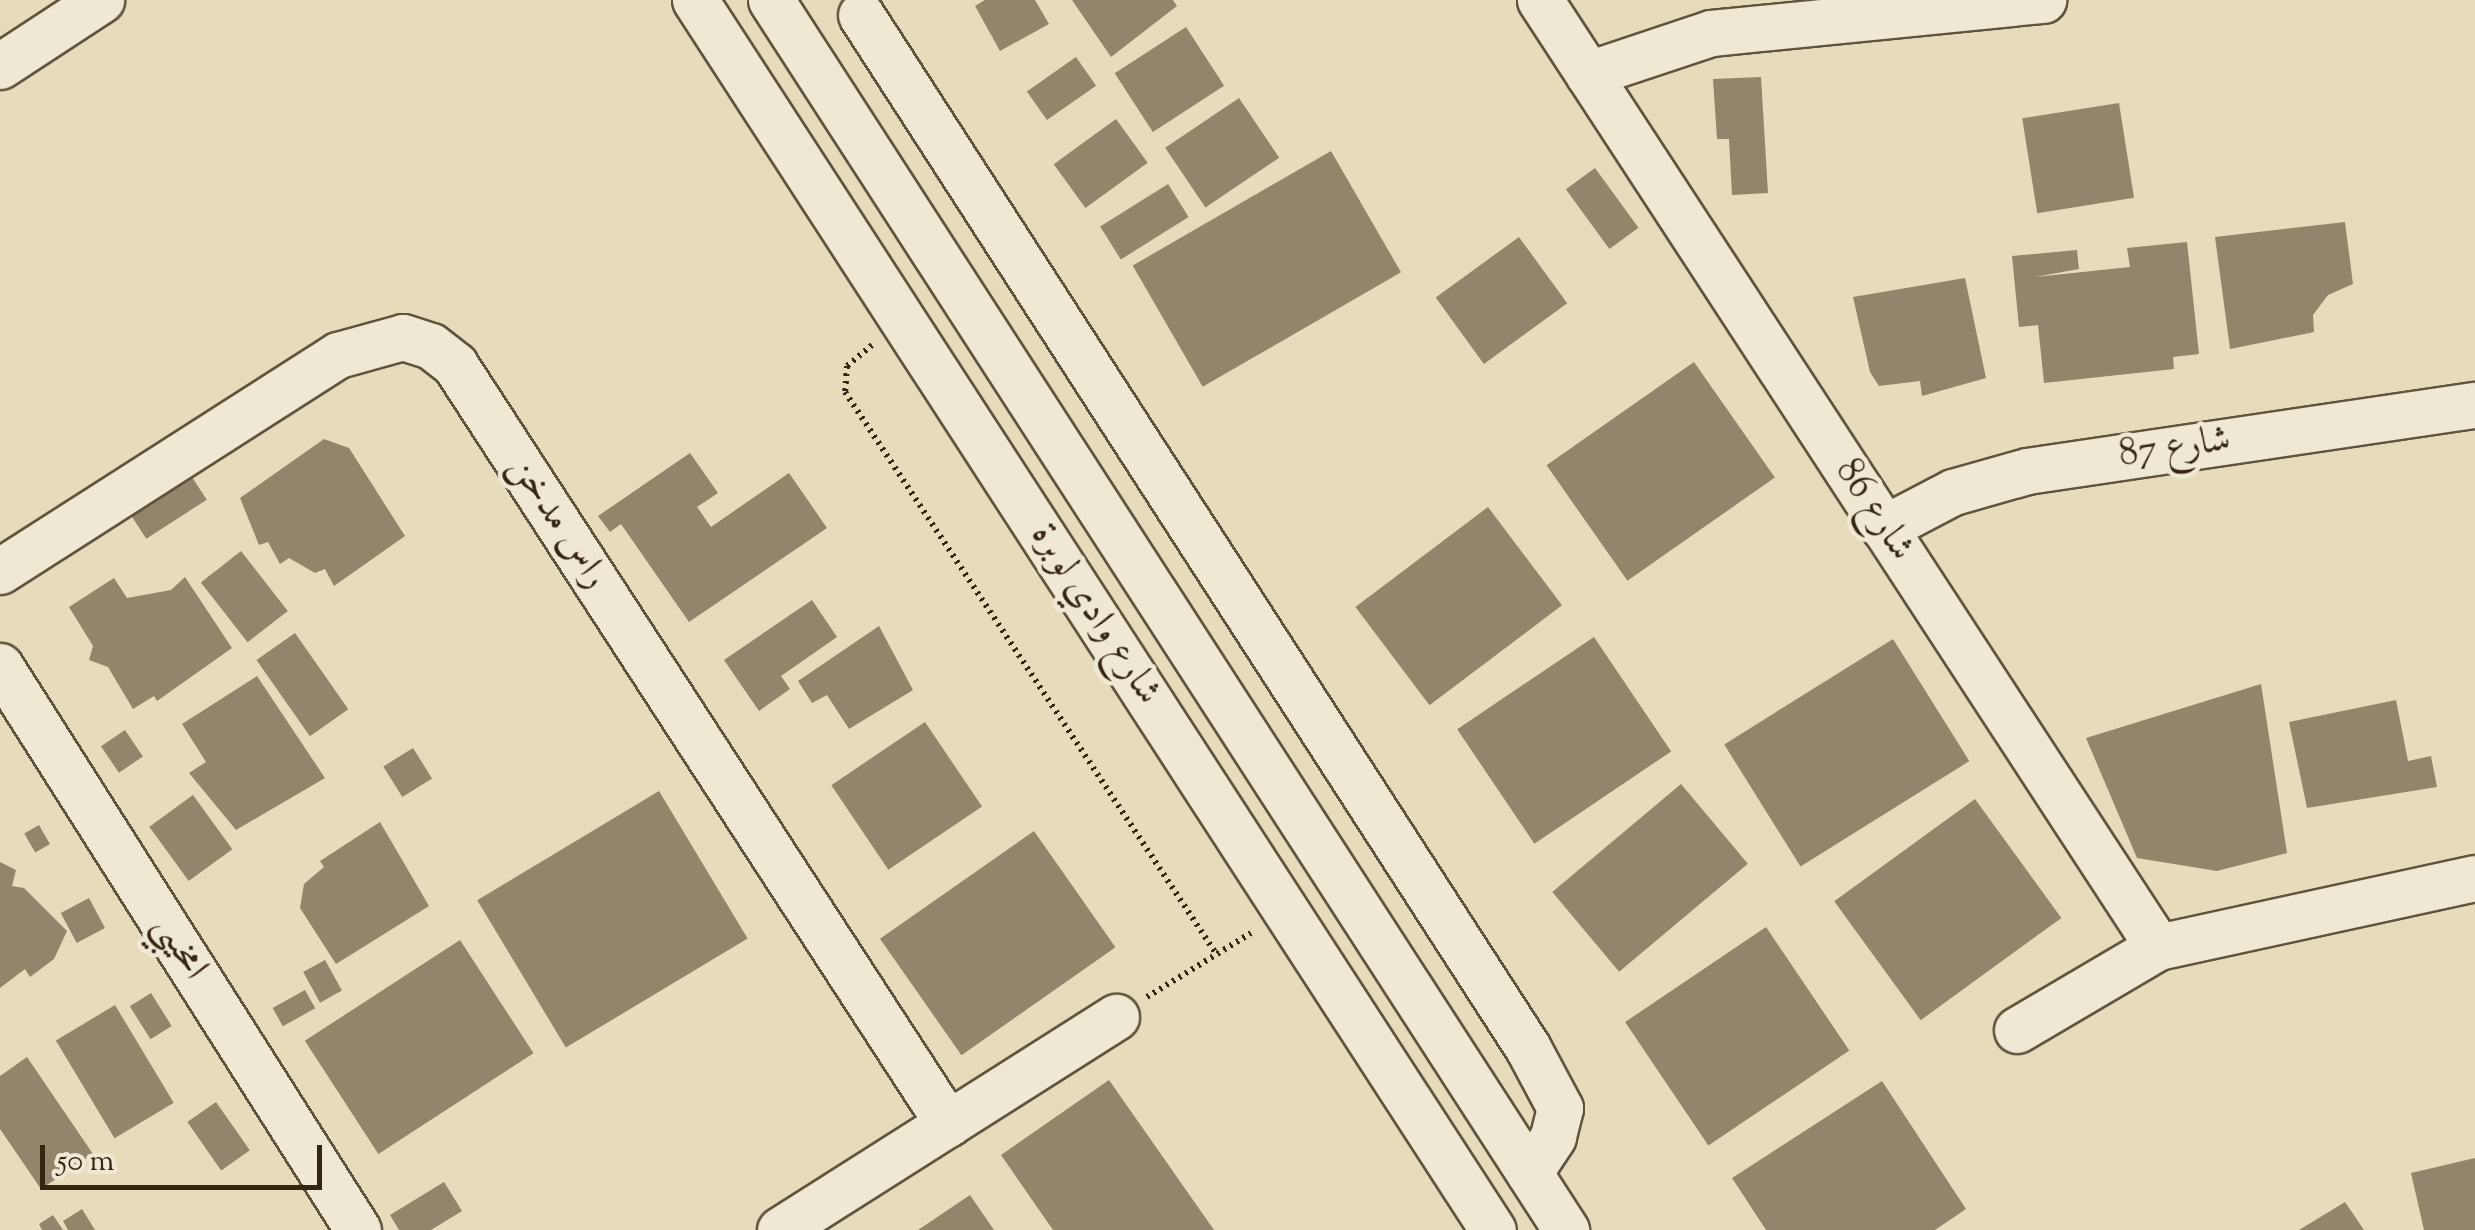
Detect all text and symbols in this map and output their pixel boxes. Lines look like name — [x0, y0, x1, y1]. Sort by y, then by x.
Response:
street label: شارع 87 — [2116, 419, 2234, 479]
street label: راس مدخن — [497, 448, 617, 598]
street label: شارع 86 — [1823, 452, 1923, 570]
street label: شارع وادي لوبرة — [1019, 516, 1169, 714]
street label: امخيبي — [142, 907, 216, 989]
scale bar — [45, 1125, 328, 1187]
text: 50 m — [57, 1141, 114, 1184]

